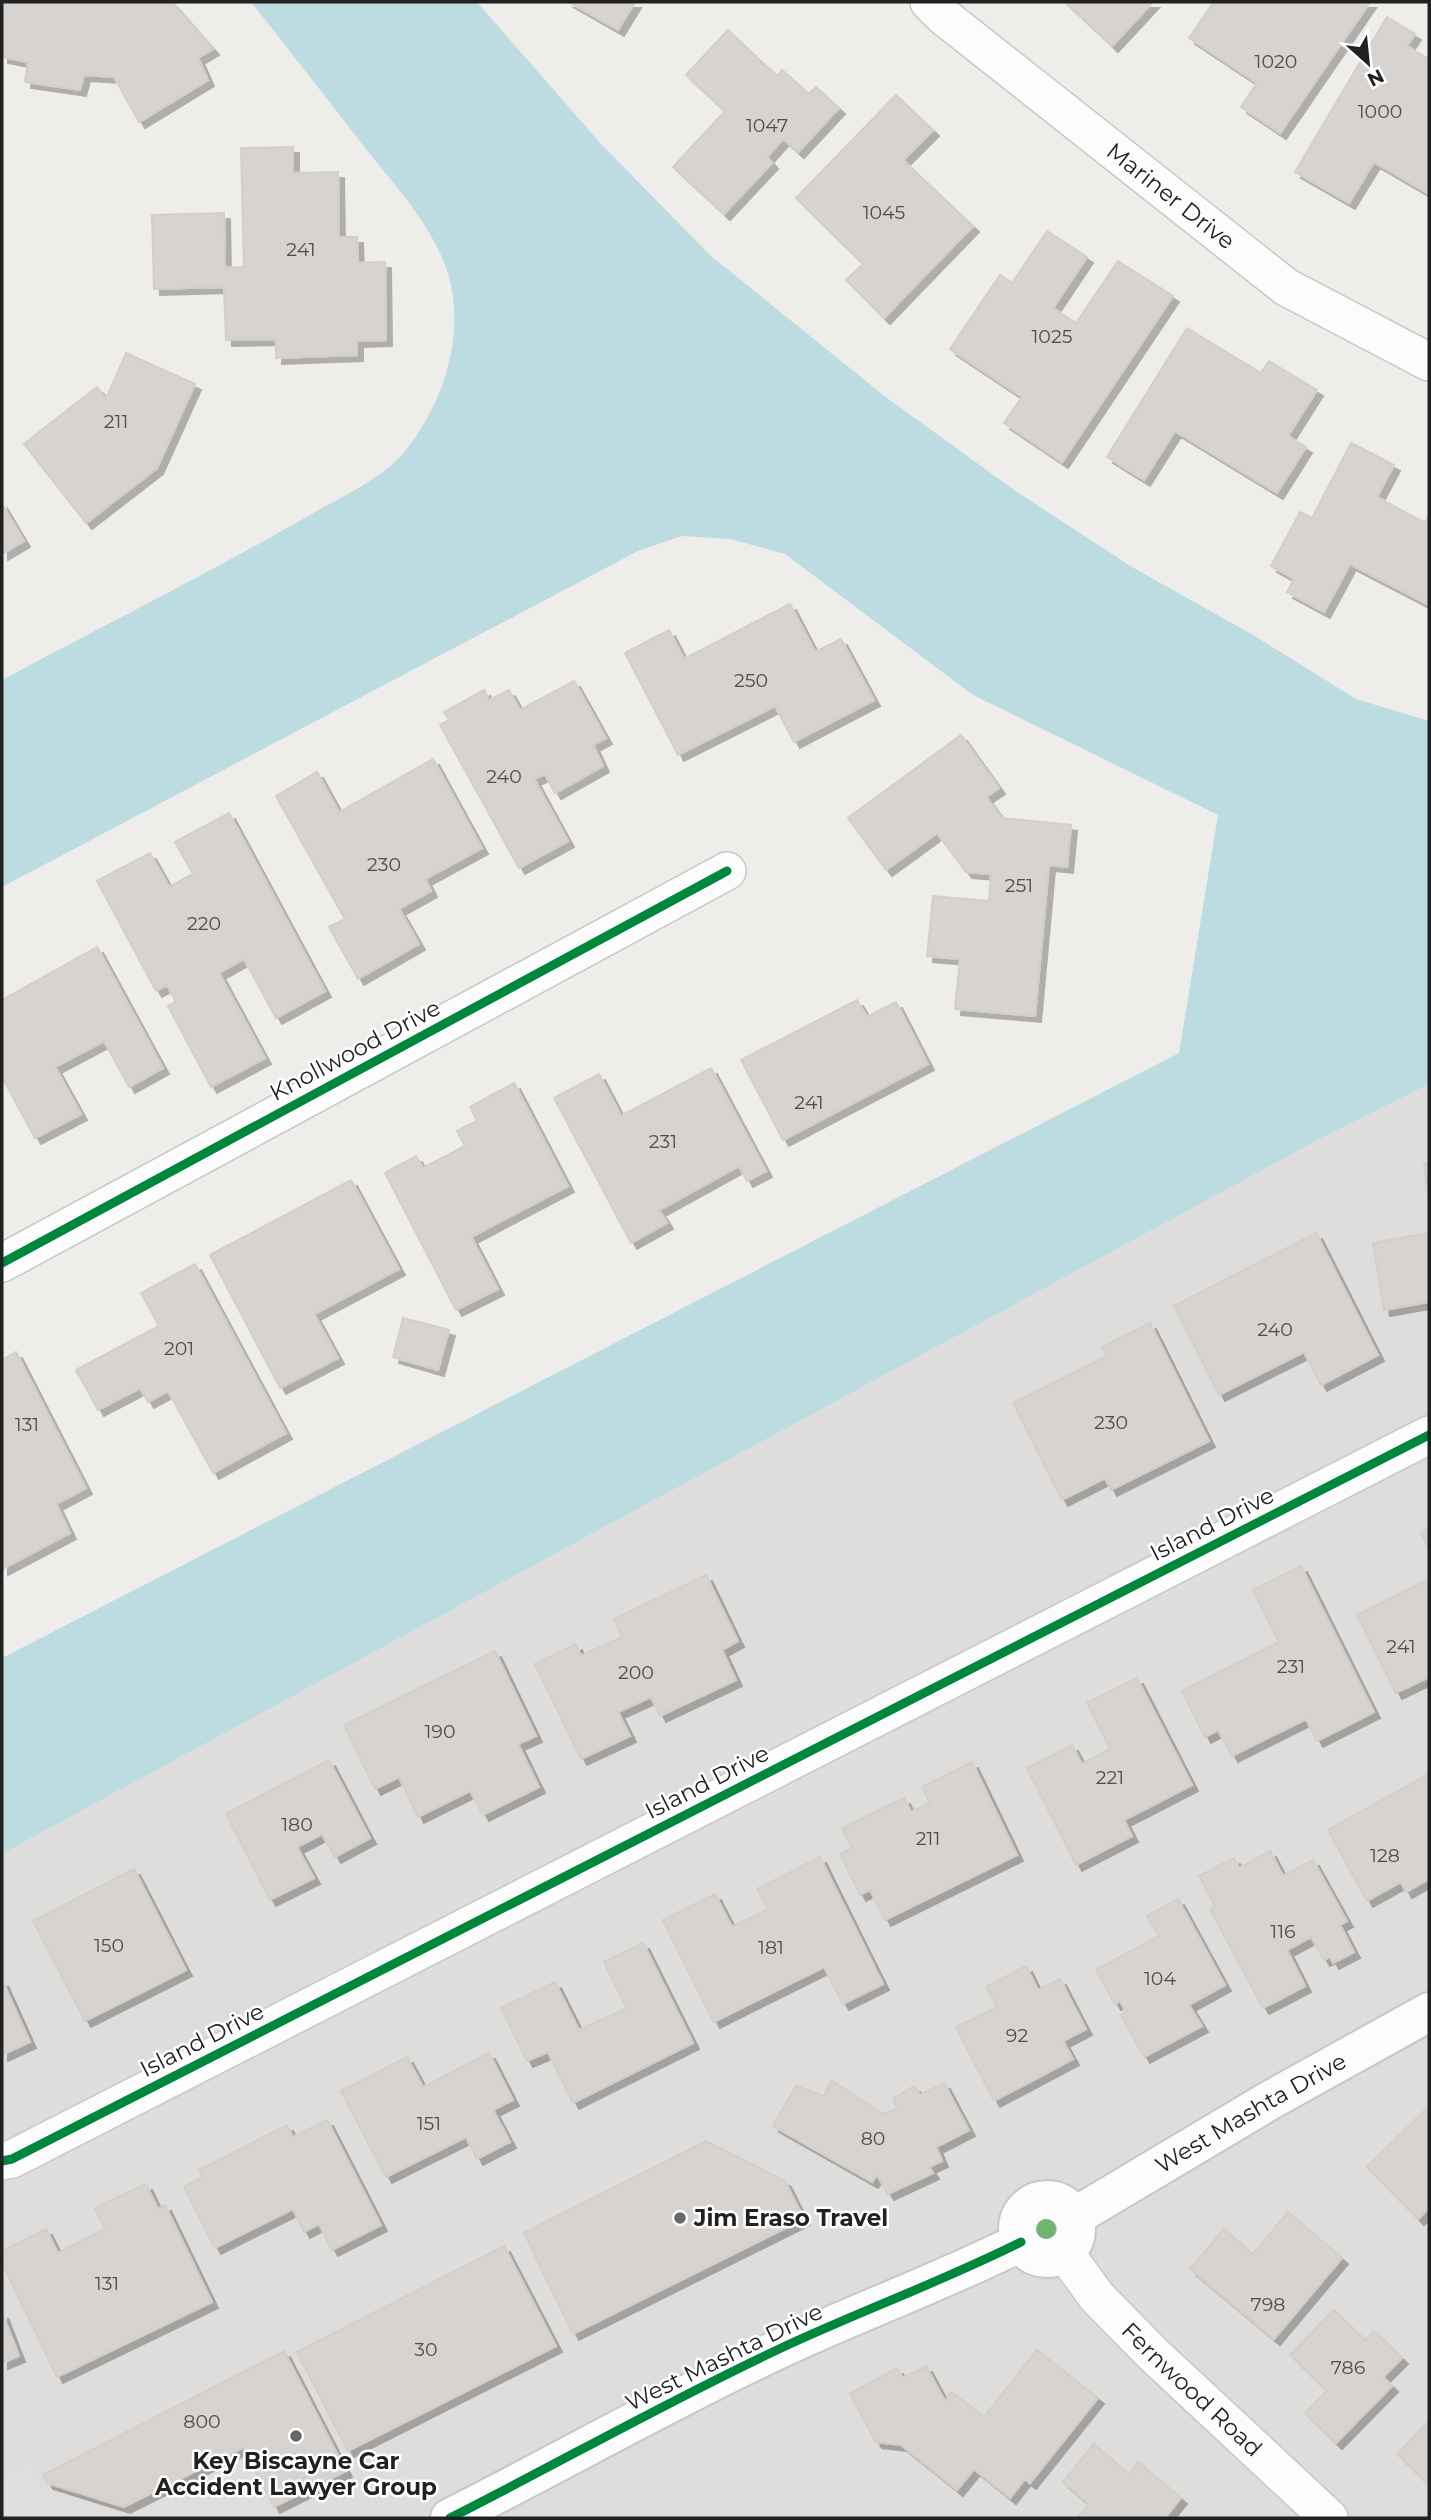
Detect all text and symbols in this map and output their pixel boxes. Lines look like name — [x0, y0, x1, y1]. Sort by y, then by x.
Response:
north arrow — [1333, 28, 1403, 98]
house number: 1020 — [1255, 50, 1297, 73]
text: N — [1363, 64, 1388, 91]
house number: 1000 — [1358, 100, 1402, 123]
house number: 1047 — [746, 114, 788, 137]
street label: Mariner Drive — [1101, 137, 1241, 255]
house number: 1045 — [863, 201, 906, 224]
house number: 241 — [286, 238, 316, 261]
house number: 1025 — [1032, 325, 1073, 348]
house number: 211 — [104, 410, 128, 433]
house number: 250 — [734, 669, 768, 692]
house number: 240 — [486, 765, 522, 788]
house number: 230 — [367, 853, 401, 876]
house number: 251 — [1005, 874, 1033, 897]
house number: 220 — [187, 912, 221, 935]
street label: Knollwood Drive — [265, 993, 445, 1107]
house number: 241 — [794, 1091, 824, 1114]
house number: 231 — [649, 1130, 677, 1153]
house number: 240 — [1257, 1318, 1293, 1341]
house number: 201 — [164, 1337, 194, 1360]
house number: 230 — [1094, 1411, 1128, 1434]
house number: 131 — [15, 1413, 39, 1436]
street label: Island Drive — [1145, 1481, 1279, 1567]
house number: 241 — [1386, 1635, 1416, 1658]
house number: 231 — [1277, 1655, 1305, 1678]
house number: 200 — [618, 1661, 654, 1684]
house number: 190 — [424, 1720, 456, 1743]
street label: Island Drive — [640, 1739, 774, 1825]
house number: 221 — [1096, 1766, 1124, 1789]
house number: 180 — [281, 1813, 313, 1836]
house number: 211 — [916, 1827, 940, 1850]
house number: 128 — [1370, 1844, 1400, 1867]
house number: 116 — [1270, 1920, 1296, 1943]
house number: 150 — [94, 1934, 124, 1957]
house number: 181 — [758, 1936, 784, 1959]
house number: 104 — [1144, 1967, 1176, 1990]
street label: Island Drive — [135, 1997, 269, 2083]
house number: 92 — [1006, 2024, 1028, 2047]
street label: West Mashta Drive — [1150, 2047, 1351, 2179]
house number: 151 — [417, 2112, 441, 2135]
house number: 80 — [861, 2127, 885, 2150]
place label: Jim Eraso Travel — [693, 2204, 888, 2232]
marker: Jim Eraso Travel — [672, 2210, 688, 2226]
house number: 131 — [95, 2272, 119, 2295]
house number: 798 — [1251, 2293, 1285, 2316]
street label: West Mashta Drive — [621, 2297, 827, 2417]
street label: Fernwood Road — [1116, 2317, 1268, 2463]
house number: 30 — [414, 2338, 438, 2361]
house number: 786 — [1331, 2356, 1365, 2379]
house number: 800 — [183, 2410, 221, 2433]
marker: Key Biscayne Car Accident Lawyer Group — [288, 2428, 304, 2444]
place label: Key Biscayne Car Accident Lawyer Group — [154, 2447, 437, 2501]

